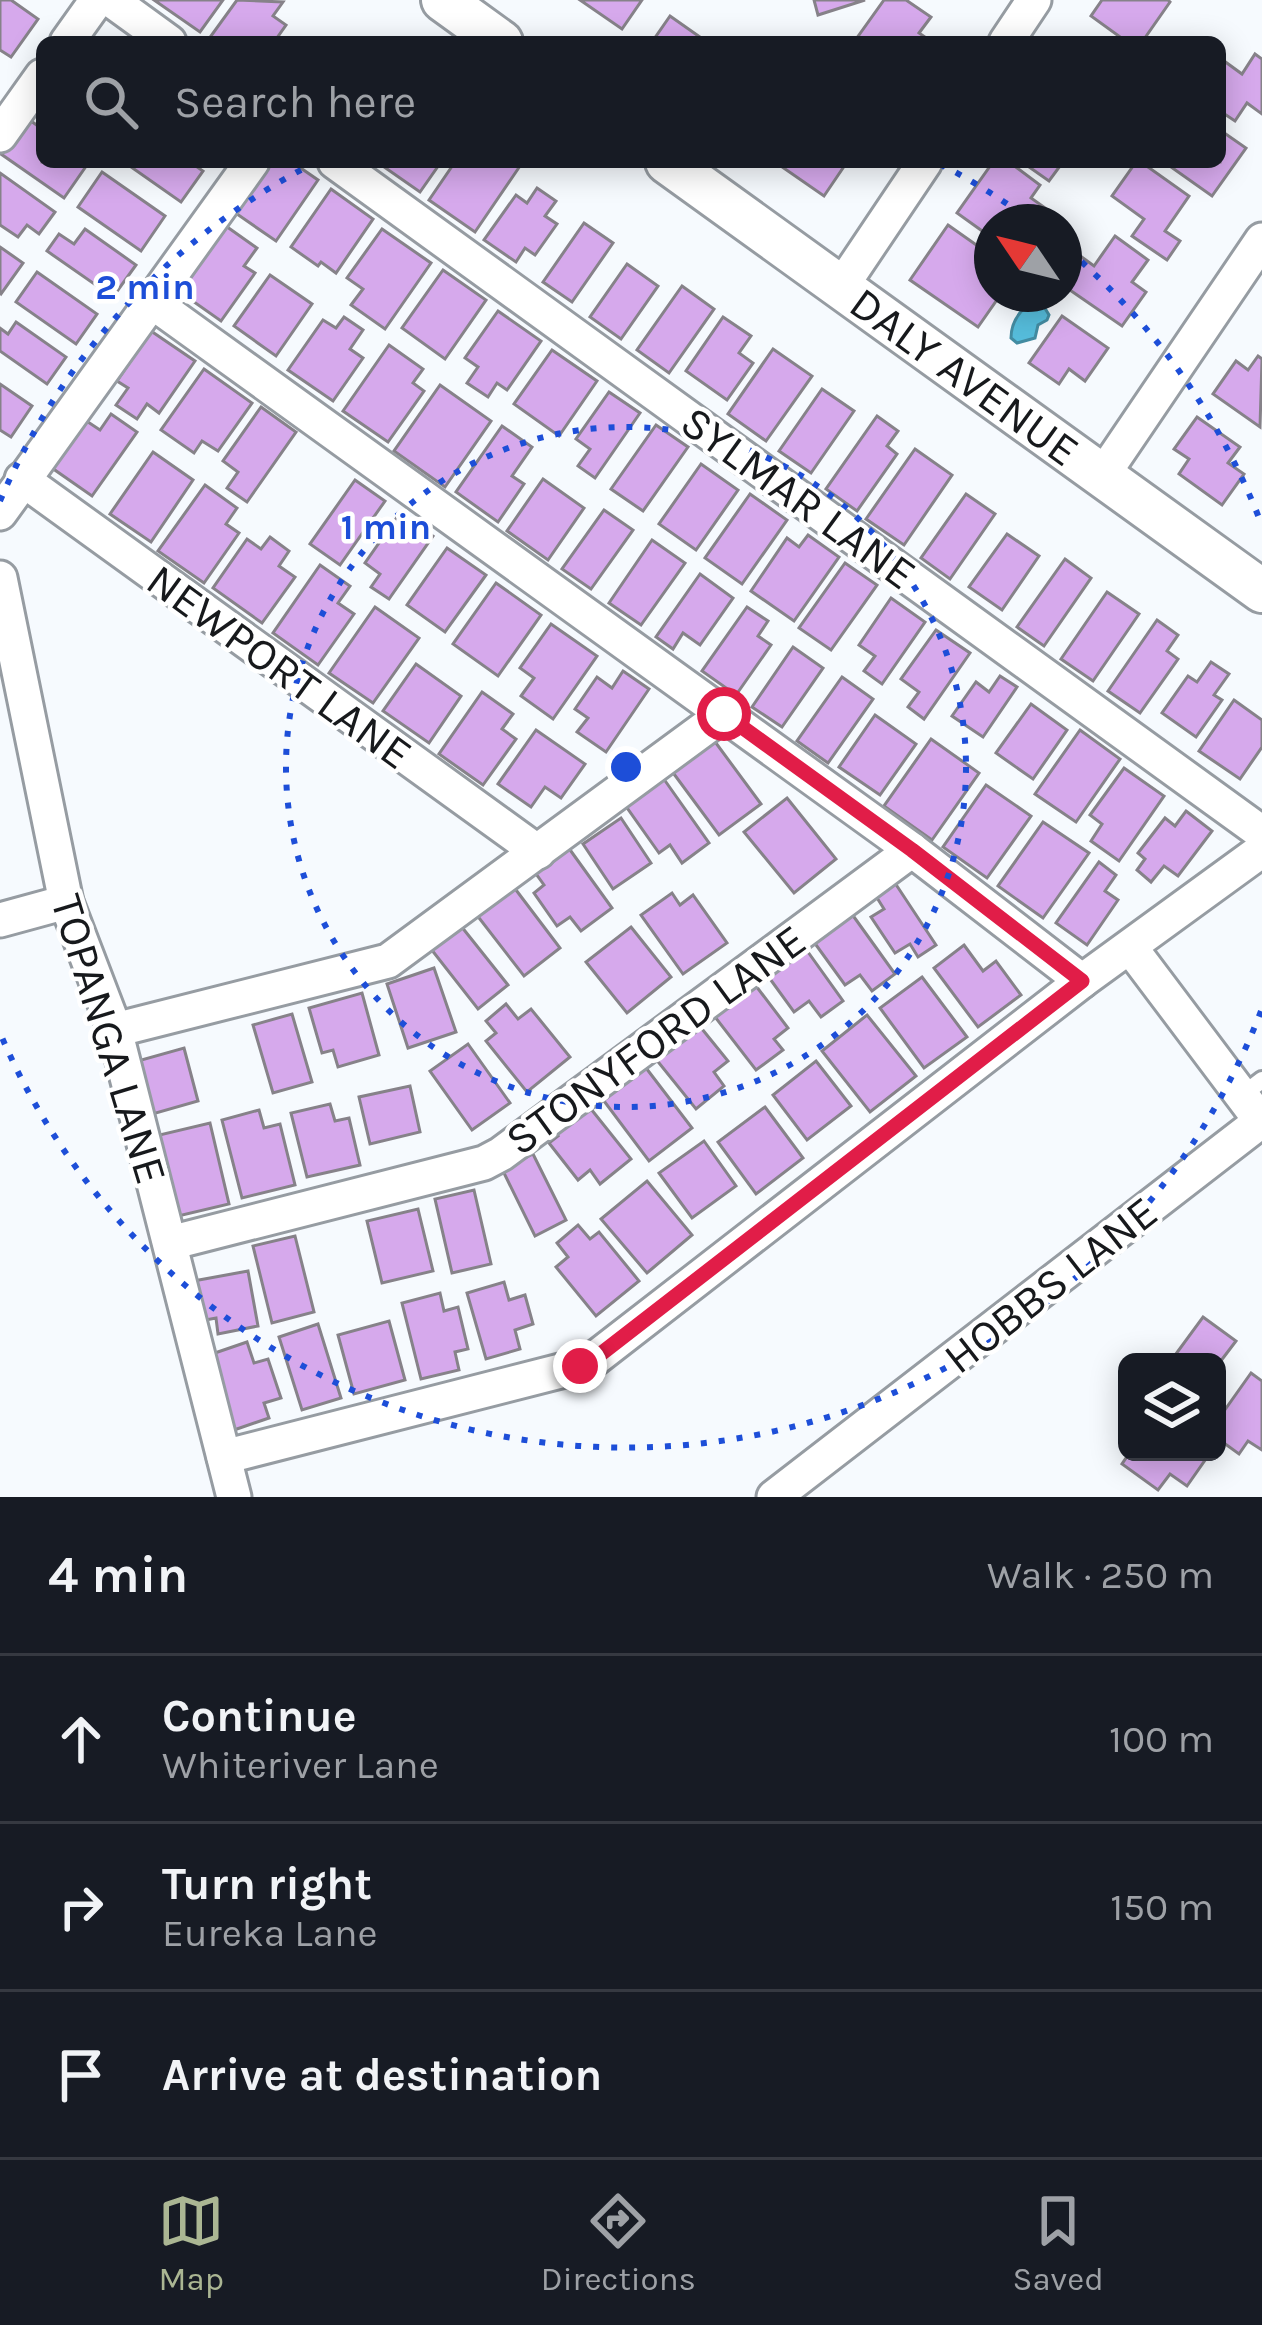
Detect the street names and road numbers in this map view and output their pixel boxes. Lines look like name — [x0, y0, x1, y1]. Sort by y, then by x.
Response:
street label: DALY AVENUE — [840, 277, 1089, 477]
street label: SYLMAR LANE — [671, 395, 926, 600]
street label: NEWPORT LANE — [137, 553, 422, 780]
street label: TOPANGA LANE — [40, 888, 178, 1190]
street label: STONYFORD LANE — [496, 914, 816, 1166]
street label: HOBBS LANE — [934, 1186, 1167, 1384]

